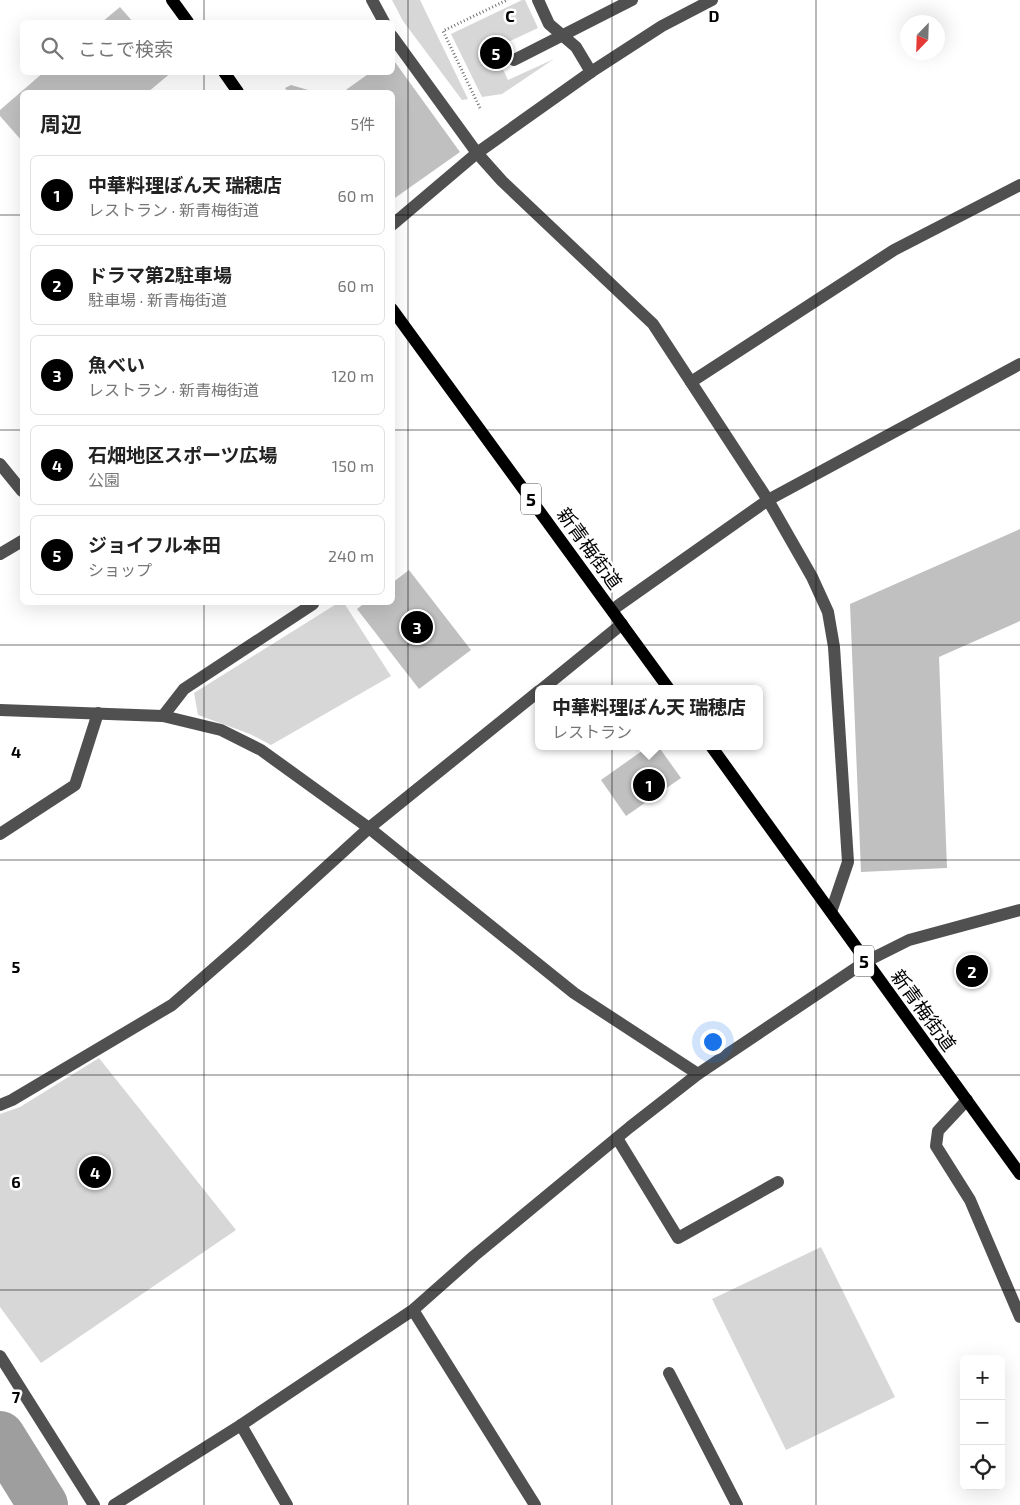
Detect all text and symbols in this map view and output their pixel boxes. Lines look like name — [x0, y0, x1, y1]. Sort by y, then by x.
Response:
text: C — [505, 6, 515, 25]
text: D — [709, 6, 720, 25]
north arrow — [900, 15, 945, 60]
search box — [20, 20, 395, 75]
icon: search — [38, 34, 66, 62]
pin: 5 — [480, 34, 512, 72]
text: ここで検索 — [78, 37, 173, 60]
text: 周辺 — [40, 111, 82, 136]
text: 5件 — [350, 114, 375, 133]
text: 中華料理ぼん天 瑞穂店 — [88, 173, 282, 196]
text: 1 — [54, 186, 60, 205]
text: 60 m — [338, 186, 374, 205]
text: レストラン · 新青梅街道 — [88, 200, 259, 219]
text: ドラマ第2駐車場 — [88, 263, 232, 286]
text: 2 — [52, 276, 62, 295]
text: 60 m — [338, 276, 374, 295]
text: 駐車場 · 新青梅街道 — [88, 290, 227, 309]
text: 魚べい — [88, 353, 145, 376]
text: 3 — [52, 366, 62, 385]
text: 120 m — [331, 366, 374, 385]
text: レストラン · 新青梅街道 — [88, 380, 259, 399]
text: 石畑地区スポーツ広場 — [88, 443, 278, 466]
text: 4 — [52, 456, 62, 475]
text: 150 m — [332, 456, 374, 475]
text: 公園 — [88, 470, 120, 489]
road number: 5 — [521, 484, 541, 514]
street label: 新青梅街道 — [553, 503, 627, 593]
text: ジョイフル本田 — [88, 533, 221, 556]
text: 5 — [53, 546, 61, 565]
text: 240 m — [328, 546, 374, 565]
text: ショップ — [88, 560, 152, 579]
pin: 3 — [401, 608, 433, 646]
popup — [535, 685, 763, 750]
text: 中華料理ぼん天 瑞穂店 — [552, 695, 746, 718]
text: レストラン — [552, 722, 632, 741]
text: 4 — [11, 742, 21, 761]
pin: 1 — [633, 766, 665, 804]
road number: 5 — [854, 946, 874, 976]
pin: 2 — [956, 952, 988, 990]
text: 5 — [12, 957, 21, 976]
street label: 新青梅街道 — [887, 965, 961, 1055]
your location — [700, 1029, 726, 1055]
pin: 4 — [79, 1153, 111, 1191]
text: 6 — [11, 1172, 21, 1191]
map controls — [960, 1355, 1005, 1490]
button: + — [960, 1355, 1005, 1400]
text: 7 — [12, 1387, 21, 1406]
button: − — [960, 1400, 1005, 1445]
button: locate — [960, 1445, 1005, 1490]

